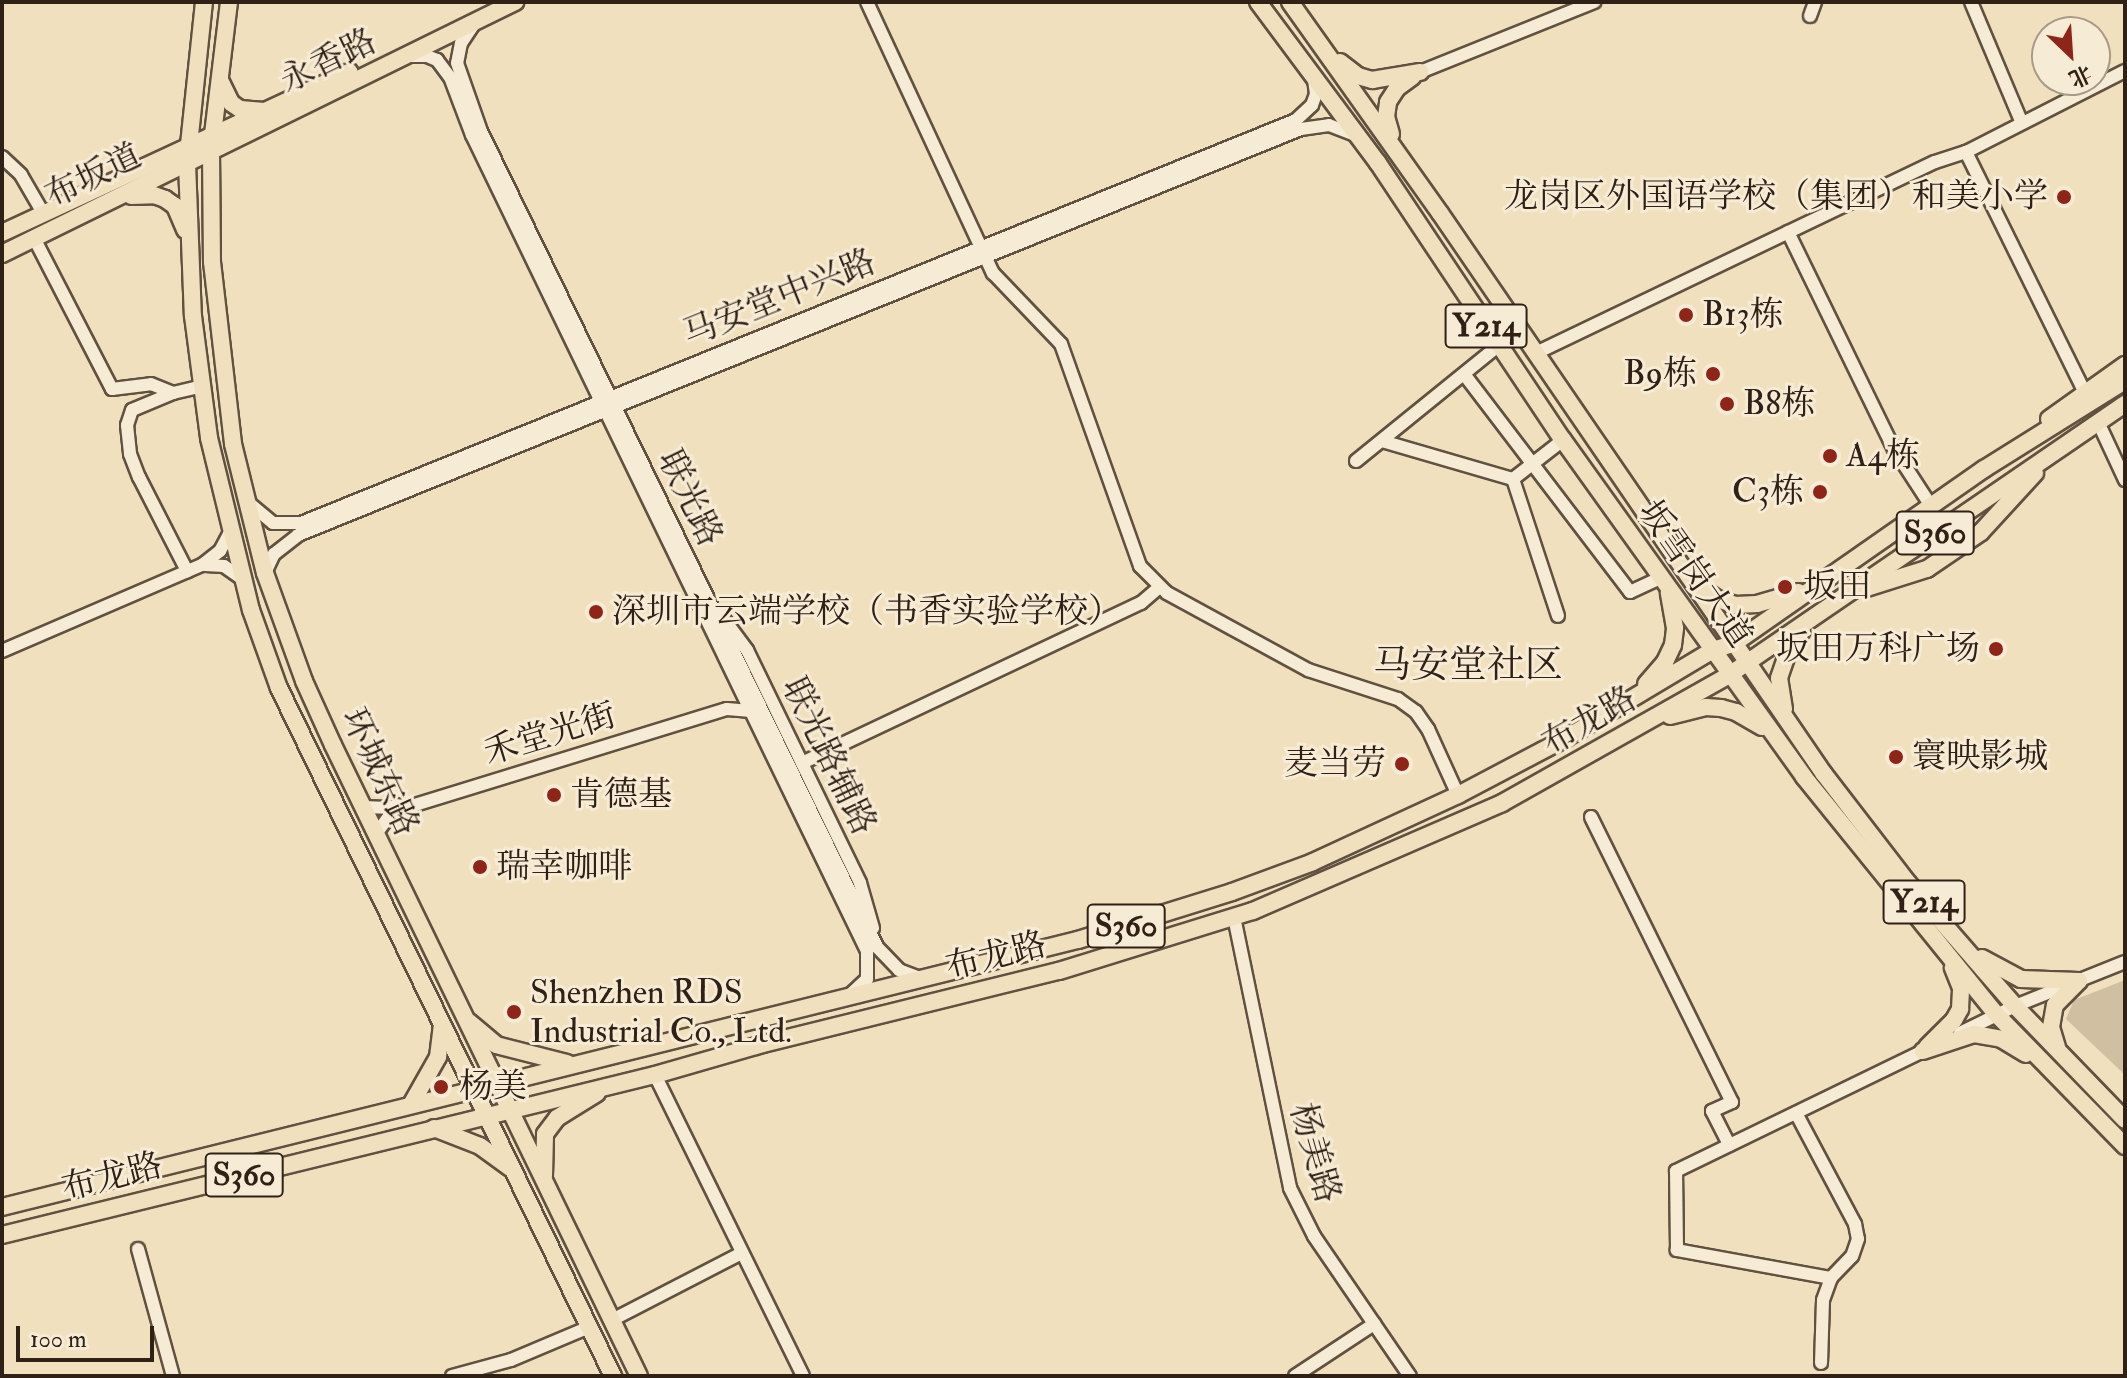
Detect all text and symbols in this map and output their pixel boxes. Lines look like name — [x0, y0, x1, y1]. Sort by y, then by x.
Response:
north arrow — [2031, 16, 2111, 96]
street label: 永香路 — [273, 20, 383, 102]
text: 北 — [2064, 59, 2096, 93]
street label: 布坂道 — [38, 135, 148, 217]
place label: 龙岗区外国语学校（集团）和美小学 — [1504, 177, 2048, 217]
marker: 龙岗区外国语学校（集团）和美小学 — [2055, 188, 2073, 206]
street label: 马安堂中兴路 — [677, 241, 881, 355]
place label: B13栋 — [1702, 295, 1783, 335]
road number: Y214 — [1444, 298, 1528, 354]
marker: B13栋 — [1677, 306, 1695, 324]
place label: B9栋 — [1623, 354, 1697, 394]
marker: B9栋 — [1704, 365, 1722, 383]
place label: B8栋 — [1743, 384, 1815, 424]
marker: B8栋 — [1718, 395, 1736, 413]
place label: A4栋 — [1846, 436, 1920, 476]
street label: 联光路 — [649, 443, 731, 553]
marker: A4栋 — [1821, 447, 1839, 465]
place label: C3栋 — [1732, 472, 1804, 512]
marker: C3栋 — [1811, 483, 1829, 501]
street label: 坂雪岗大道 — [1630, 493, 1760, 655]
road number: S360 — [1895, 505, 1975, 561]
place label: 坂田 — [1803, 567, 1871, 607]
marker: 坂田 — [1774, 576, 1796, 598]
place label: 深圳市云端学校（书香实验学校） — [612, 592, 1122, 632]
marker: 深圳市云端学校（书香实验学校） — [587, 603, 605, 621]
place label: 坂田万科广场 — [1776, 629, 1980, 669]
marker: 坂田万科广场 — [1987, 640, 2005, 658]
district label: 马安堂社区 — [1373, 643, 1563, 689]
street label: 联光路辅路 — [773, 671, 885, 841]
street label: 布龙路 — [1535, 678, 1643, 764]
street label: 禾堂光街 — [479, 695, 621, 773]
street label: 环城东路 — [333, 702, 427, 842]
place label: 寰映影城 — [1912, 737, 2048, 777]
place label: 麦当劳 — [1284, 744, 1386, 784]
marker: 寰映影城 — [1887, 748, 1905, 766]
marker: 麦当劳 — [1393, 755, 1411, 773]
place label: 肯德基 — [570, 775, 672, 815]
marker: 肯德基 — [545, 786, 563, 804]
place label: 瑞幸咖啡 — [496, 847, 632, 887]
marker: 瑞幸咖啡 — [471, 858, 489, 876]
road number: Y214 — [1882, 874, 1966, 930]
road number: S360 — [1086, 898, 1166, 954]
street label: 布龙路 — [942, 924, 1050, 988]
place label: Shenzhen RDS Industrial Co., Ltd. — [530, 972, 792, 1052]
marker: Shenzhen RDS Industrial Co., Ltd. — [505, 1003, 523, 1021]
place label: 杨美 — [459, 1067, 527, 1107]
marker: 杨美 — [430, 1076, 452, 1098]
street label: 杨美路 — [1281, 1098, 1349, 1208]
street label: 布龙路 — [58, 1145, 166, 1209]
road number: S360 — [204, 1147, 284, 1203]
scale bar — [20, 1310, 158, 1360]
text: 100 m — [30, 1324, 87, 1355]

